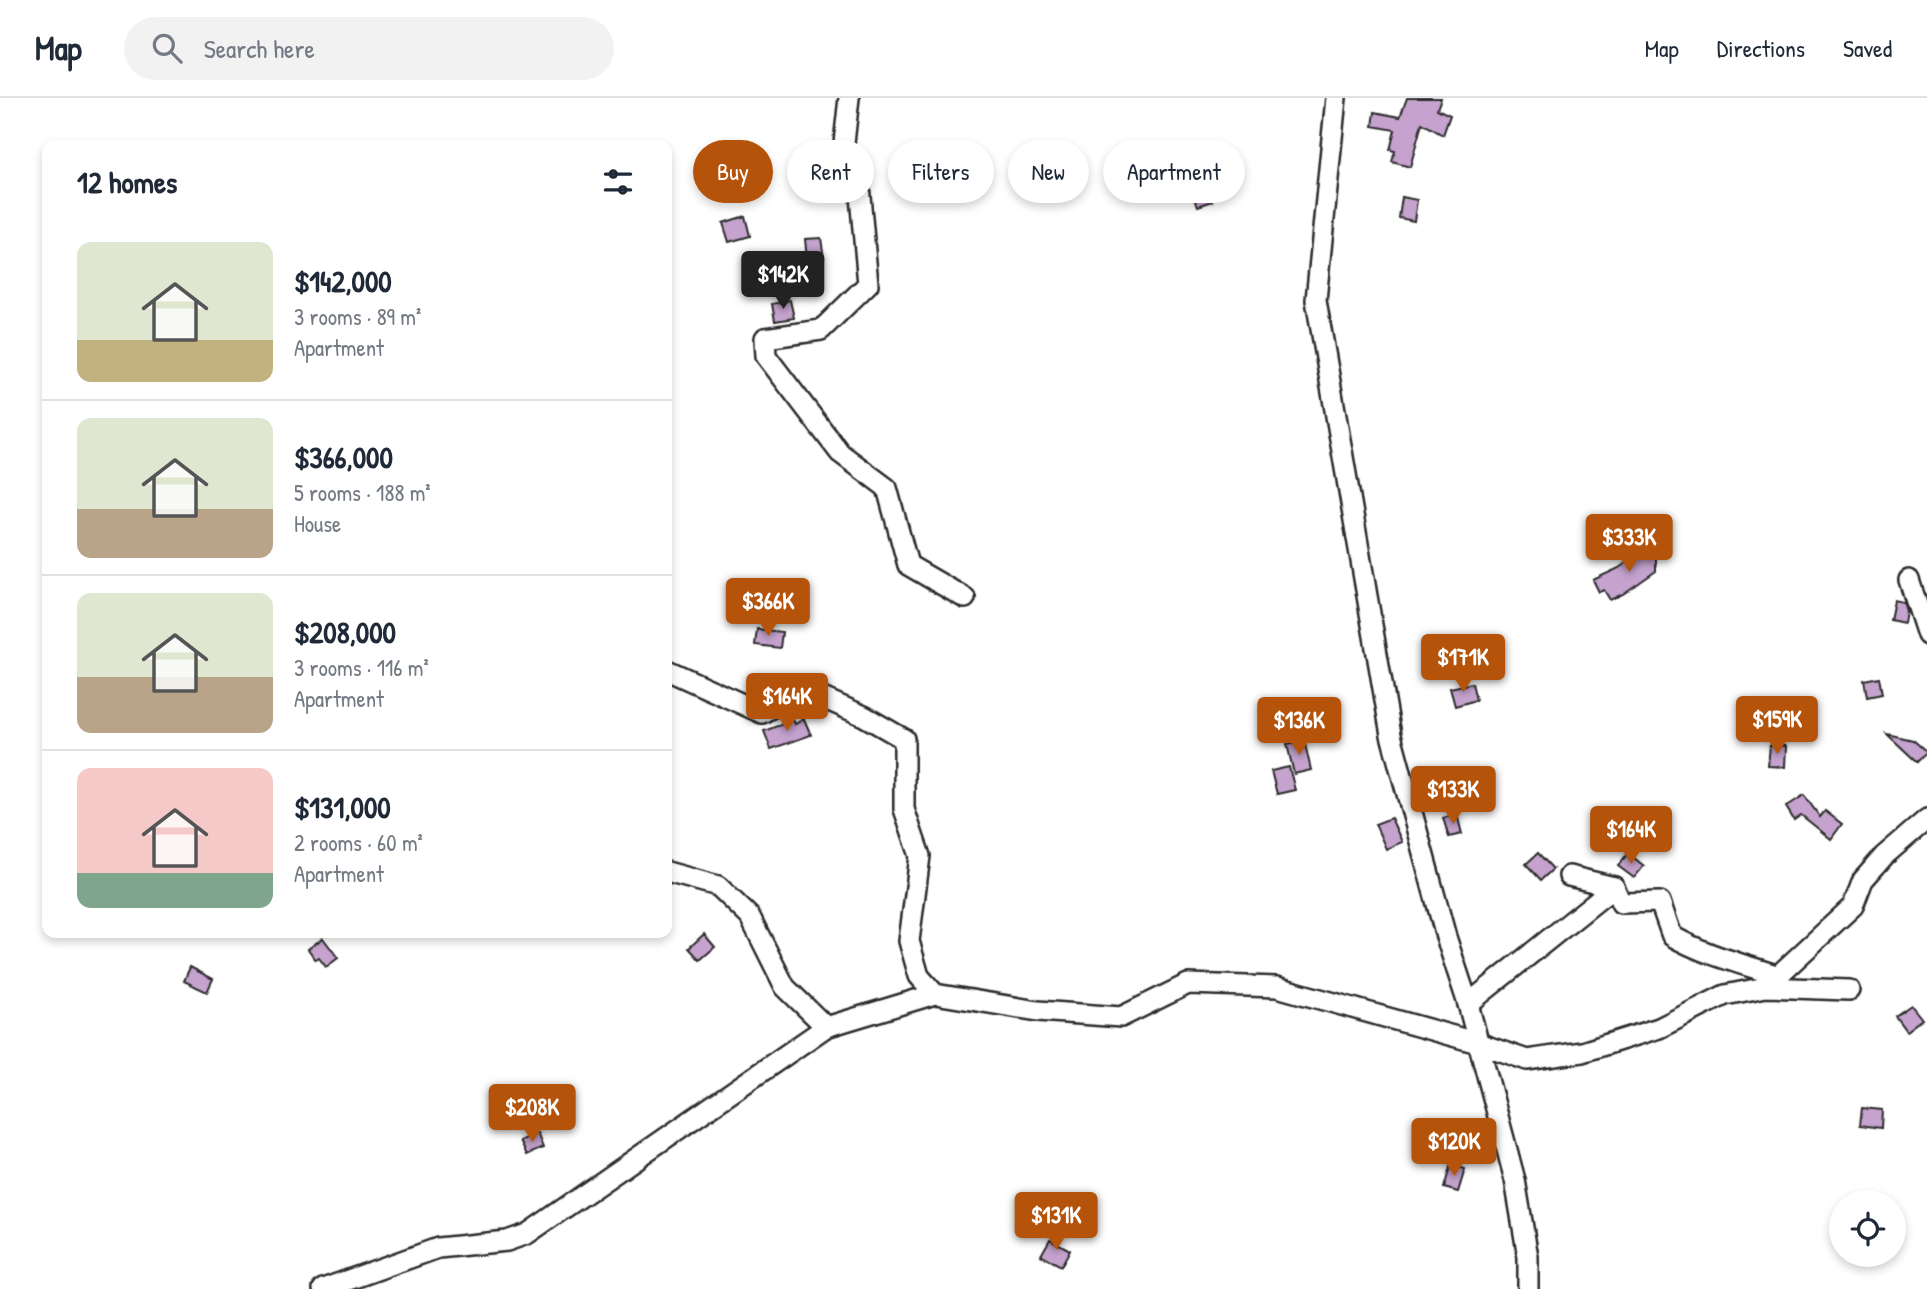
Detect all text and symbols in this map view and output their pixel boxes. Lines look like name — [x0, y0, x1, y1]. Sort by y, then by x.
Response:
search box — [124, 17, 614, 80]
text: Map — [35, 26, 82, 70]
icon: search — [148, 29, 186, 67]
text: Search here — [204, 31, 315, 66]
text: Map — [1645, 32, 1679, 64]
text: Directions — [1717, 32, 1805, 64]
text: Saved — [1843, 32, 1892, 64]
chip: Buy — [693, 140, 773, 203]
chip: Rent — [787, 140, 874, 203]
chip: Filters — [888, 140, 994, 203]
chip: New — [1008, 140, 1089, 203]
chip: Apartment — [1103, 140, 1245, 203]
text: 12 homes — [77, 162, 177, 202]
icon: filters — [599, 163, 637, 201]
pin: $142K — [734, 252, 832, 311]
text: $142K — [757, 258, 809, 289]
text: $142,000 — [294, 261, 392, 301]
icon: home — [133, 270, 217, 354]
text: 3 rooms · 89 m² — [294, 301, 421, 332]
text: Apartment — [294, 332, 384, 363]
text: $366,000 — [294, 437, 393, 477]
icon: home — [133, 446, 217, 530]
text: 5 rooms · 188 m² — [294, 477, 431, 508]
text: House — [294, 508, 341, 539]
pin: $333K — [1580, 514, 1678, 574]
text: $333K — [1602, 521, 1656, 552]
pin: $366K — [719, 578, 817, 638]
text: $366K — [742, 585, 794, 616]
text: $208,000 — [294, 612, 396, 652]
icon: home — [133, 621, 217, 705]
pin: $171K — [1414, 634, 1512, 694]
text: $171K — [1437, 641, 1489, 672]
text: 3 rooms · 116 m² — [294, 652, 429, 683]
pin: $164K — [738, 674, 836, 733]
text: $164K — [762, 680, 812, 711]
text: Apartment — [294, 683, 384, 714]
pin: $159K — [1728, 696, 1826, 756]
pin: $136K — [1250, 698, 1348, 757]
text: $159K — [1752, 703, 1802, 734]
text: $136K — [1273, 704, 1325, 735]
pin: $133K — [1404, 766, 1502, 826]
text: $133K — [1427, 773, 1479, 804]
text: $131,000 — [294, 787, 391, 827]
icon: home — [133, 796, 217, 880]
pin: $164K — [1582, 806, 1680, 866]
text: $164K — [1606, 813, 1656, 844]
text: 2 rooms · 60 m² — [294, 827, 423, 858]
text: Apartment — [294, 858, 384, 889]
pin: $208K — [483, 1084, 581, 1144]
text: $208K — [505, 1091, 559, 1122]
pin: $120K — [1405, 1118, 1503, 1178]
text: $120K — [1427, 1125, 1481, 1156]
map controls — [1829, 1190, 1906, 1267]
button: locate — [1829, 1190, 1906, 1267]
pin: $131K — [1007, 1192, 1105, 1252]
text: $131K — [1031, 1199, 1081, 1230]

